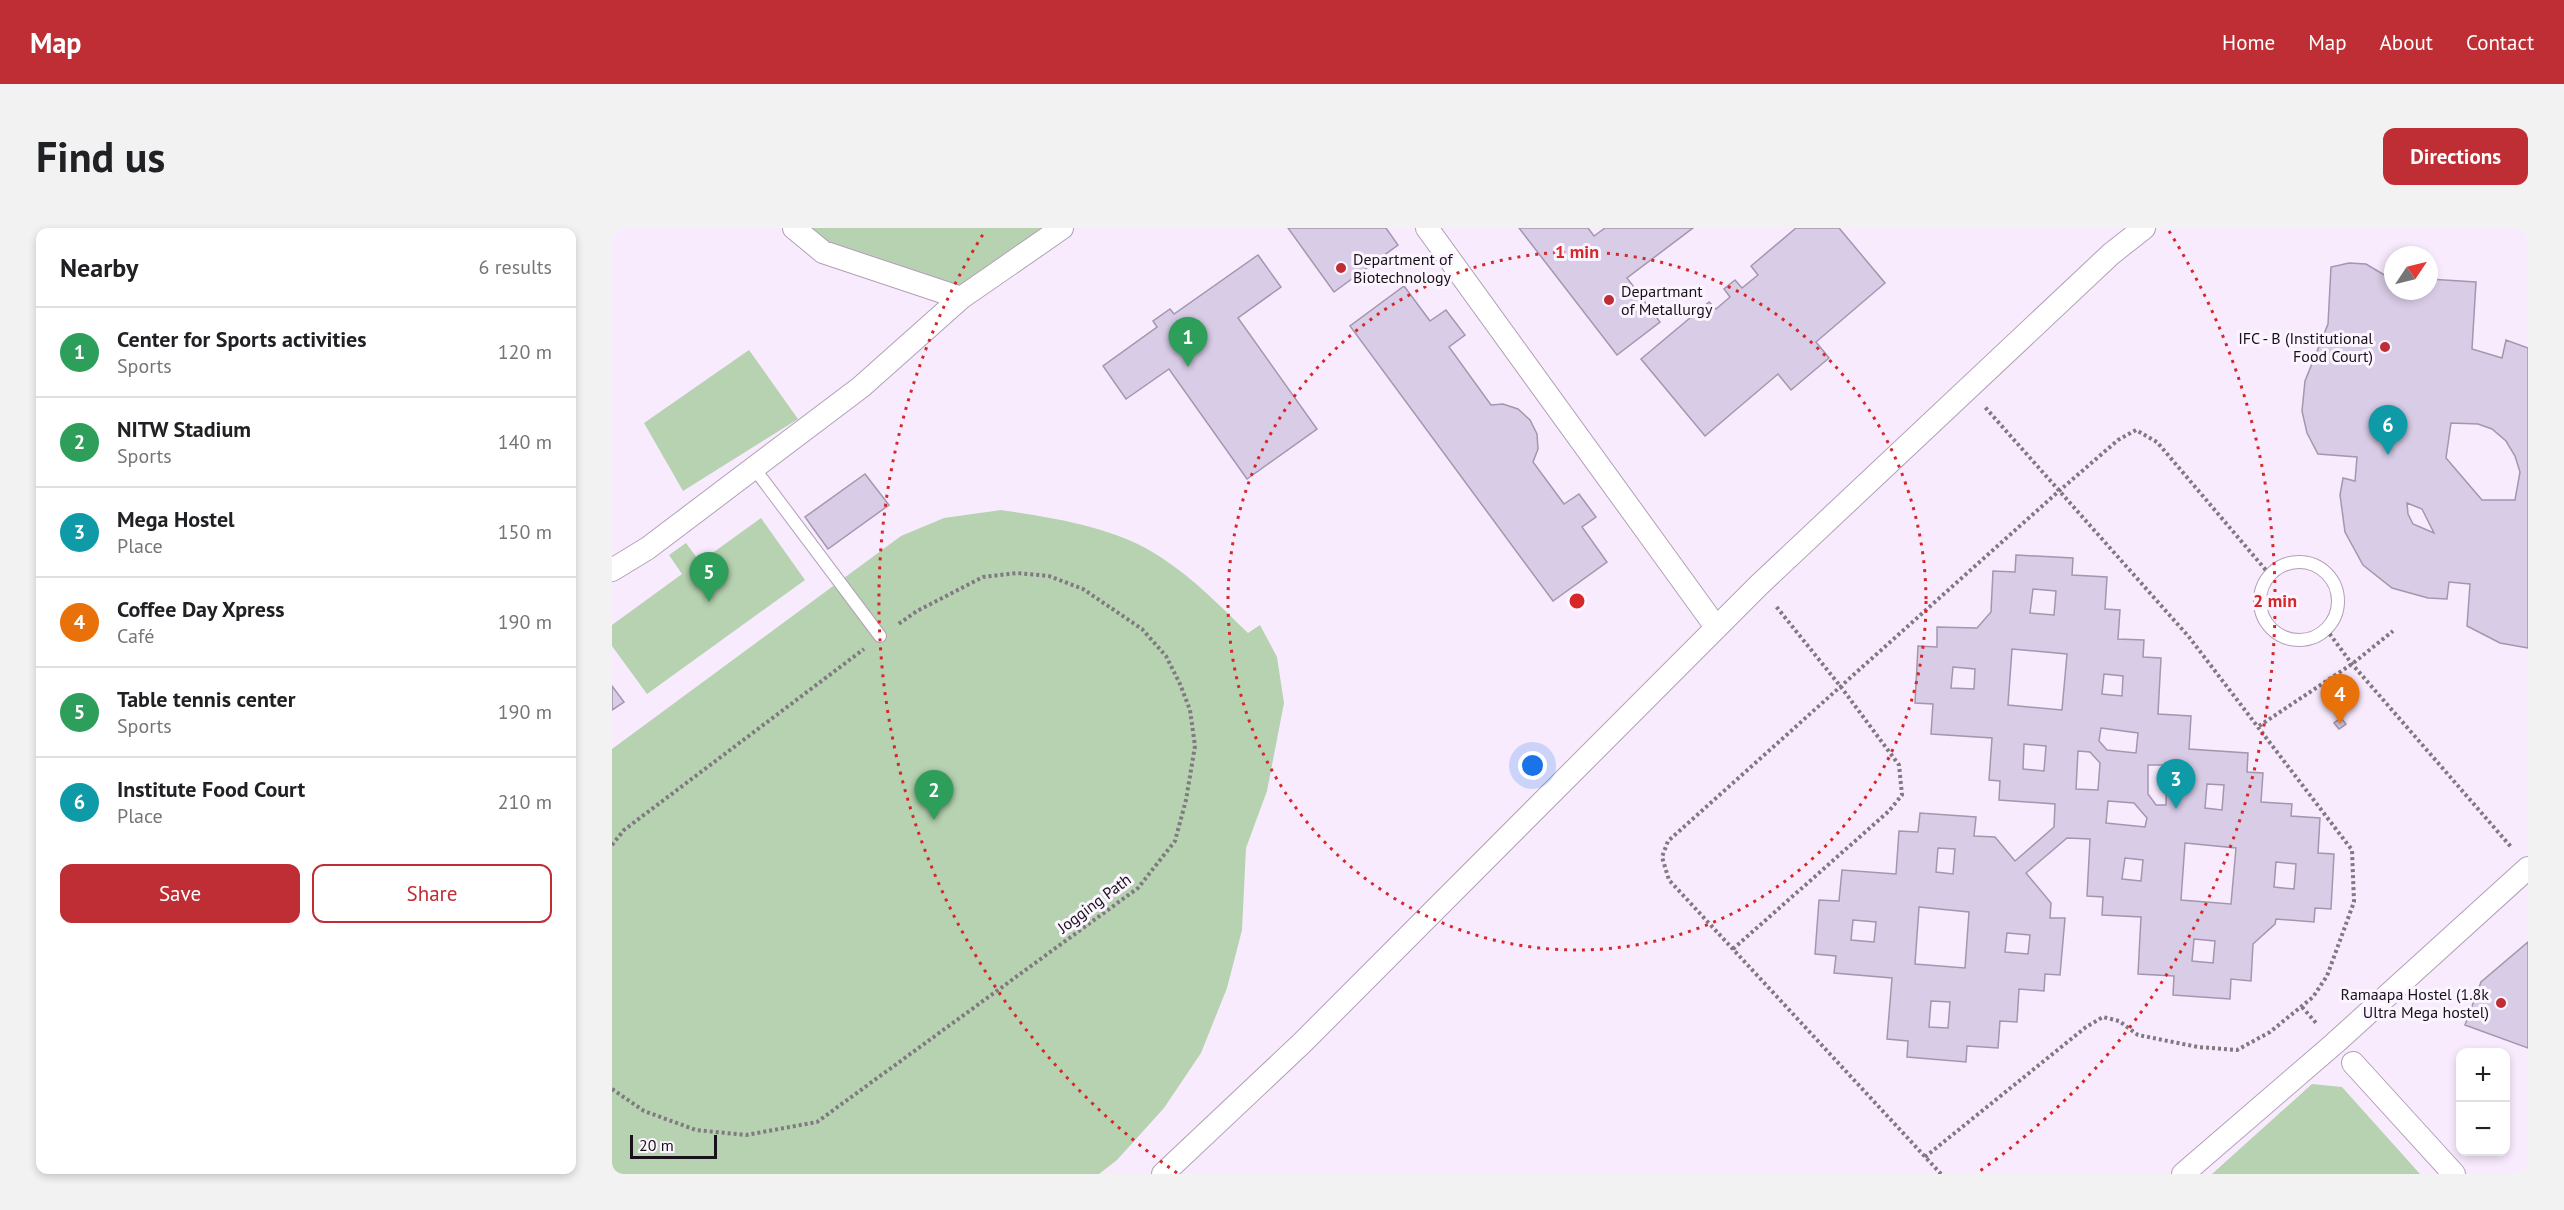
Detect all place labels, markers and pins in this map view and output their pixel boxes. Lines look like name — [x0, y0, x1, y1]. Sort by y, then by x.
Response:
place label: Department of Biotechnology — [1353, 249, 1453, 287]
marker: Department of Biotechnology — [1334, 261, 1348, 275]
place label: Departmant of Metallurgy — [1621, 281, 1713, 319]
marker: Departmant of Metallurgy — [1602, 293, 1616, 307]
pin: 1 — [1168, 318, 1208, 367]
place label: IFC - B (Institutional Food Court) — [2238, 328, 2373, 366]
marker: IFC - B (Institutional Food Court) — [2378, 340, 2392, 354]
pin: 6 — [2368, 406, 2408, 455]
pin: 5 — [690, 552, 728, 602]
centre of rings — [1567, 591, 1587, 611]
pin: 4 — [2320, 674, 2360, 724]
pin: 3 — [2156, 760, 2196, 809]
pin: 2 — [914, 770, 954, 820]
place label: Ramaapa Hostel (1.8k Ultra Mega hostel) — [2341, 984, 2489, 1022]
marker: Ramaapa Hostel (1.8k Ultra Mega hostel) — [2494, 996, 2508, 1010]

